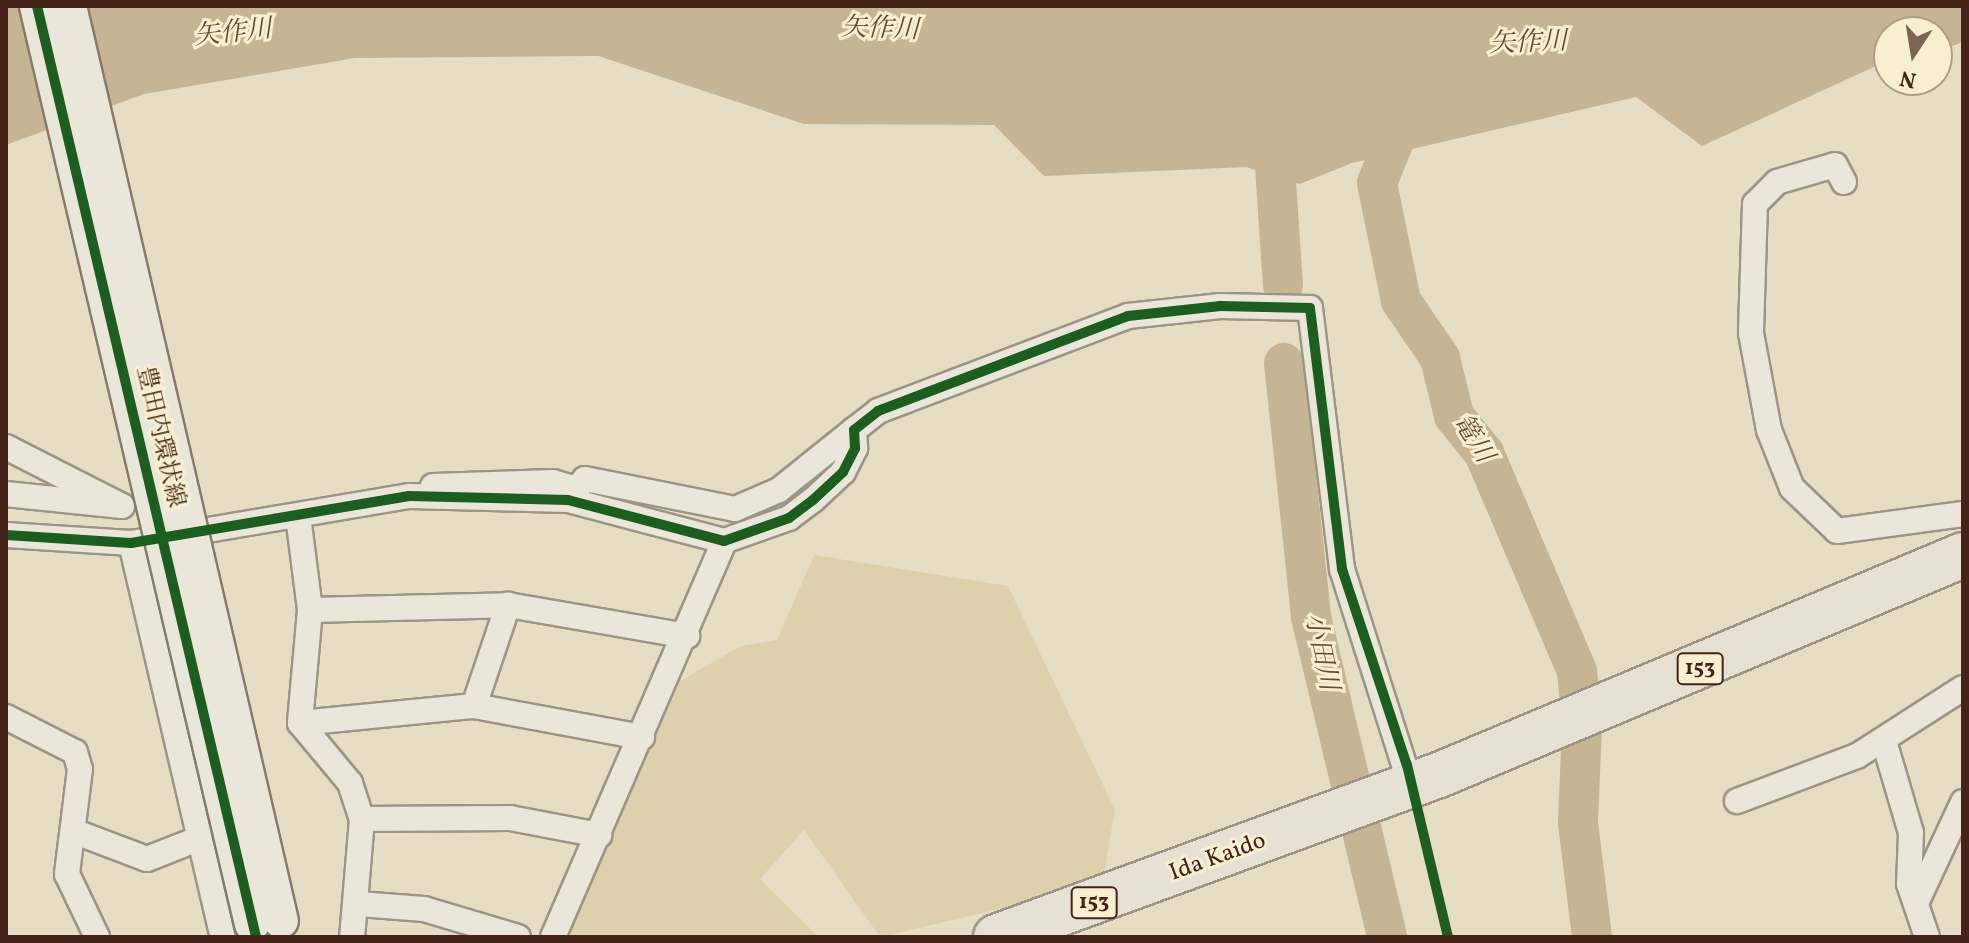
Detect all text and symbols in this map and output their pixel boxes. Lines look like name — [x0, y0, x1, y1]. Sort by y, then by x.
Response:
water label: 矢作川 — [840, 13, 920, 47]
water label: 矢作川 — [193, 14, 273, 54]
north arrow — [1873, 16, 1953, 96]
water label: 矢作川 — [1488, 27, 1568, 61]
text: N — [1897, 61, 1919, 95]
street label: 豊田内環状線 — [129, 364, 189, 510]
water label: 篭川 — [1445, 409, 1499, 469]
water label: 小田川 — [1297, 611, 1343, 693]
road number: 153 — [1676, 651, 1724, 687]
street label: Ida Kaido — [1166, 827, 1270, 889]
road number: 153 — [1070, 885, 1118, 921]

